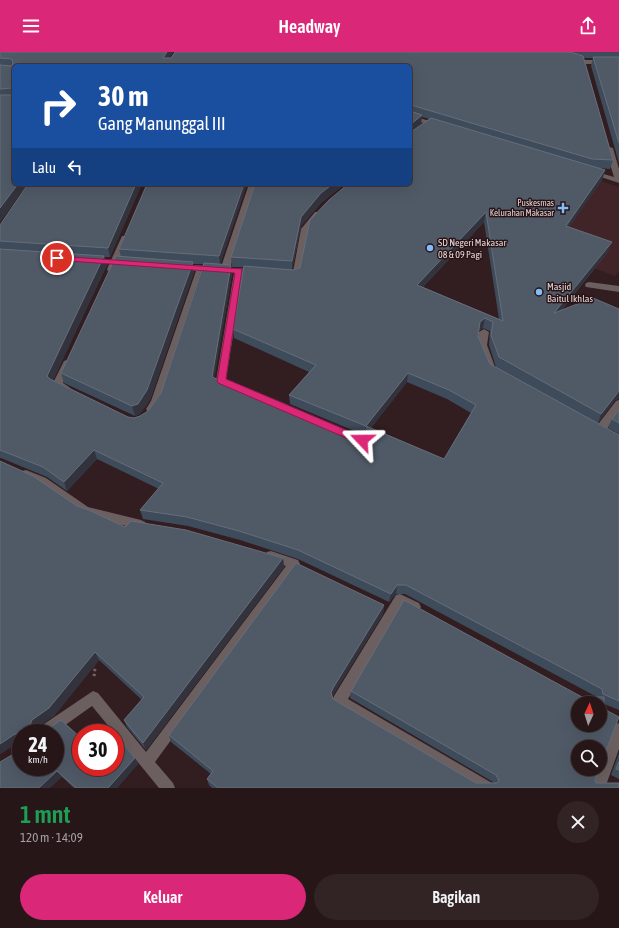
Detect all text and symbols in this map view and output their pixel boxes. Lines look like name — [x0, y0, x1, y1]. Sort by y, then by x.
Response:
icon: menu — [20, 15, 42, 37]
icon: share — [577, 15, 599, 37]
text: Headway — [279, 16, 340, 37]
icon: right — [32, 80, 84, 132]
text: 30 m — [98, 80, 148, 112]
text: Gang Manunggal III — [98, 113, 226, 134]
icon: left — [64, 156, 86, 178]
text: Lalu — [32, 159, 56, 176]
place label: Puskesmas Kelurahan Makasar — [490, 198, 554, 218]
marker: Puskesmas Kelurahan Makasar — [557, 202, 569, 214]
place label: SD Negeri Makasar 08 & 09 Pagi — [438, 237, 507, 260]
pin — [40, 241, 74, 275]
marker: SD Negeri Makasar 08 & 09 Pagi — [425, 243, 435, 253]
icon: arrive — [46, 247, 68, 269]
place label: Masjid Baitul Ikhlas — [547, 281, 594, 304]
marker: Masjid Baitul Ikhlas — [534, 287, 544, 297]
position arrow — [341, 419, 383, 461]
north arrow — [571, 696, 607, 732]
map controls — [571, 696, 607, 776]
speed limit sign: 30 — [72, 724, 124, 776]
text: 24 — [29, 733, 47, 756]
button: search — [571, 740, 607, 776]
text: km/h — [28, 754, 48, 765]
text: 1 mnt — [20, 801, 70, 828]
button: close — [557, 801, 599, 843]
text: 120 m · 14:09 — [20, 830, 83, 845]
button: Keluar — [20, 874, 306, 920]
button: Bagikan — [314, 874, 599, 920]

